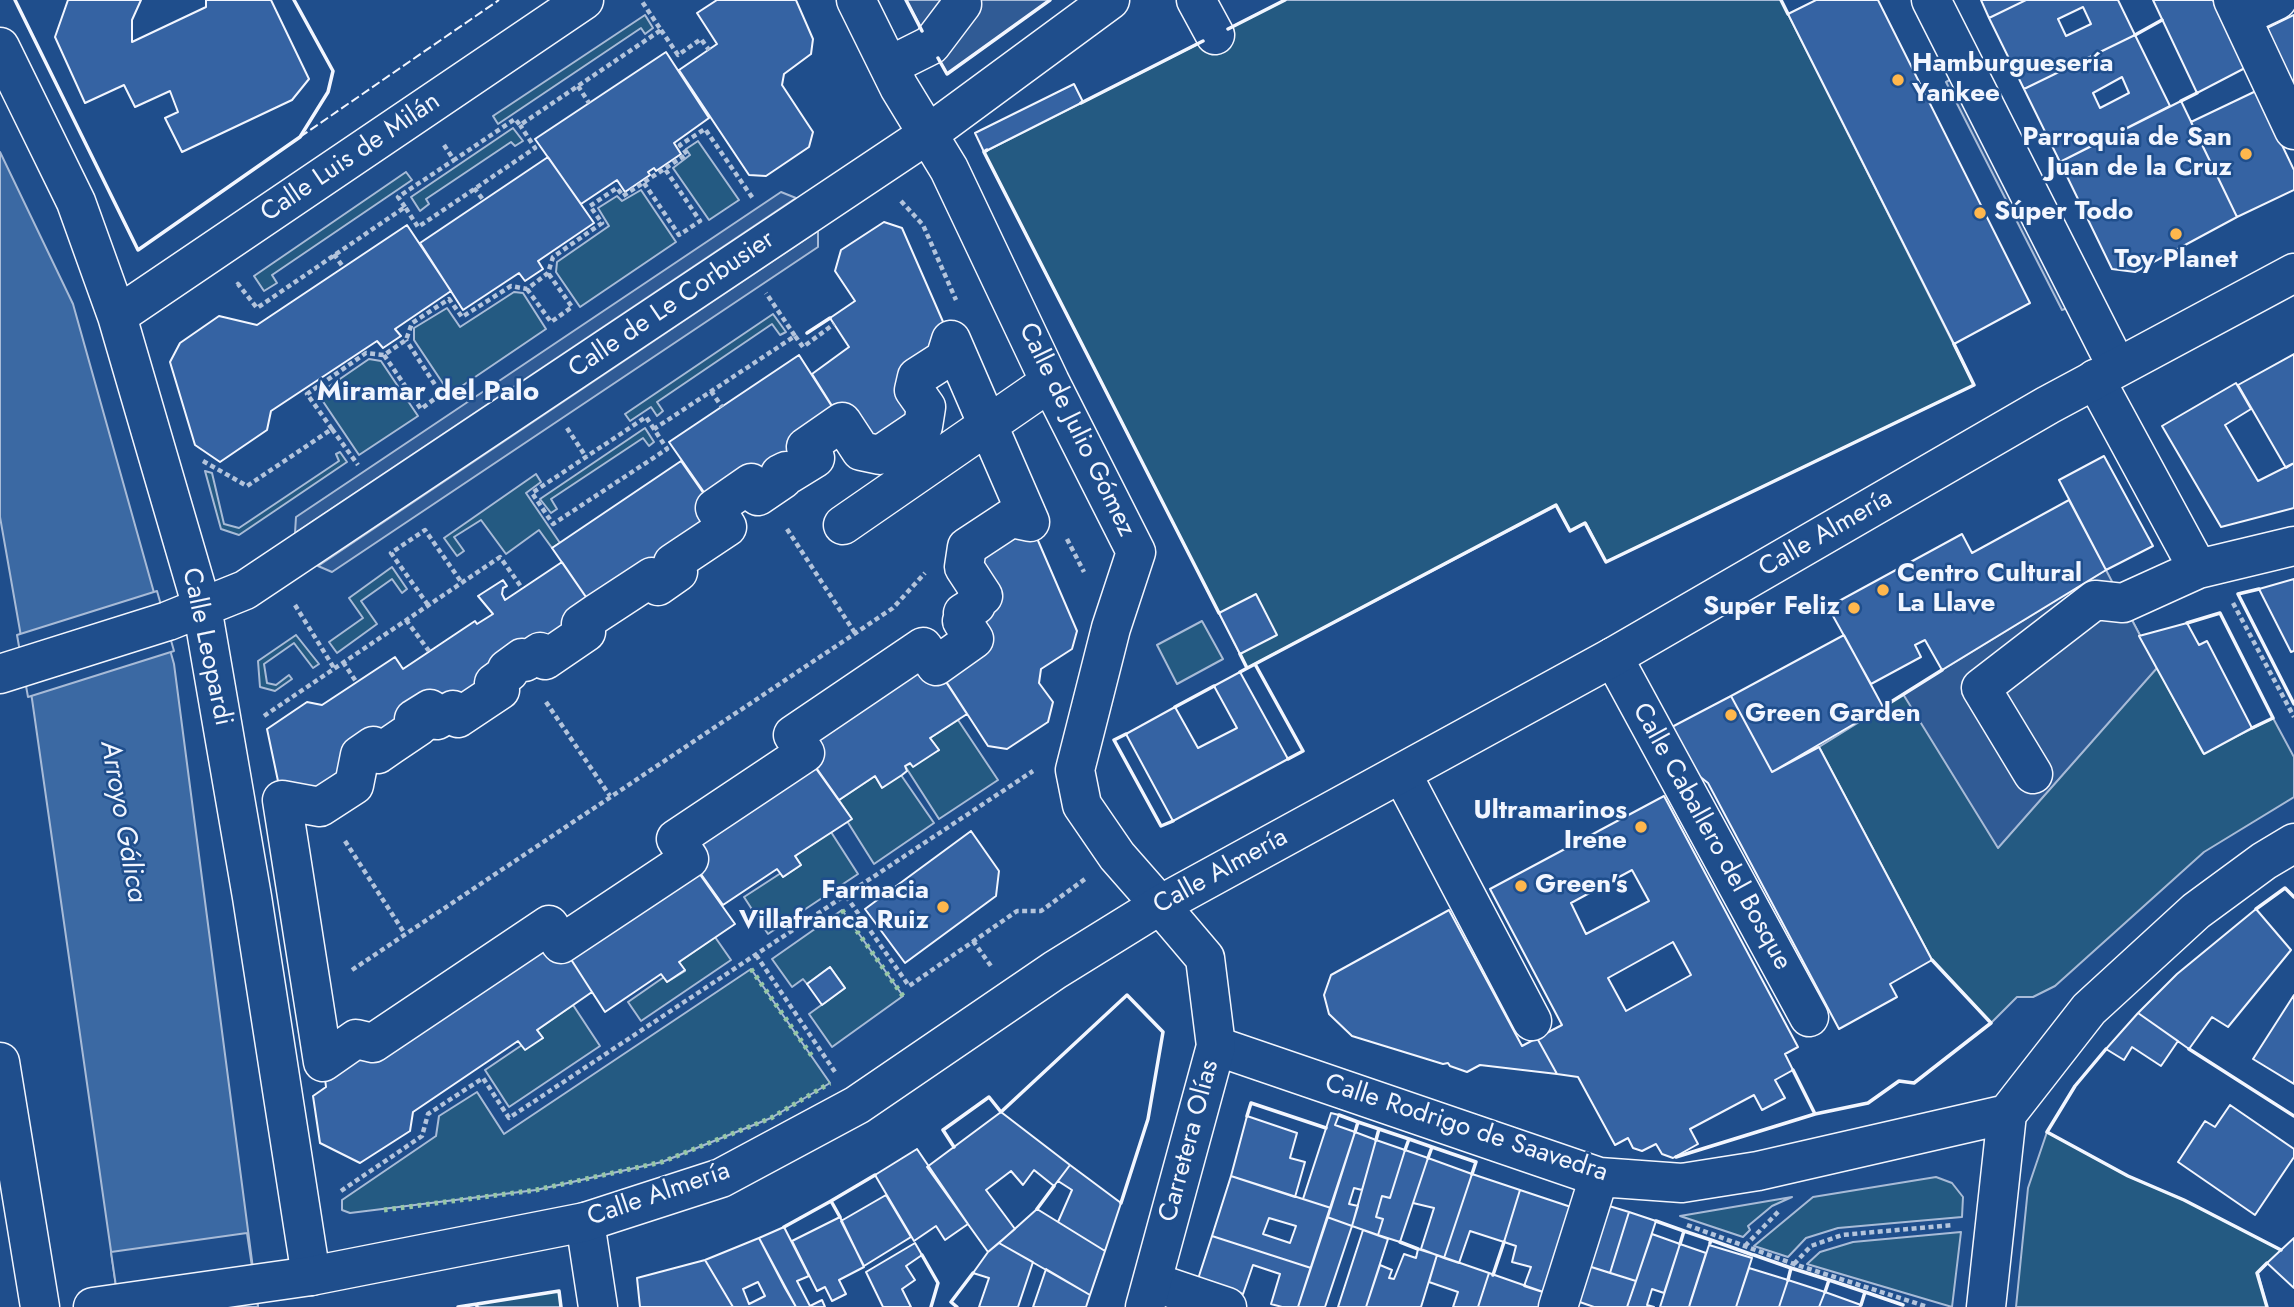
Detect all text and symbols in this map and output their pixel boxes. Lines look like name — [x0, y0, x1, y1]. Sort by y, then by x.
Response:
place label: Hamburguesería Yankee — [1912, 49, 2113, 110]
marker: Hamburguesería Yankee — [1890, 72, 1906, 88]
street label: Calle Luis de Milán — [255, 87, 447, 229]
place label: Parroquia de San Juan de la Cruz — [2022, 123, 2232, 184]
marker: Parroquia de San Juan de la Cruz — [2238, 146, 2254, 162]
place label: Súper Todo — [1994, 197, 2133, 229]
marker: Súper Todo — [1972, 205, 1988, 221]
street label: Calle de Le Corbusier — [563, 225, 781, 385]
marker: Toy Planet — [2168, 226, 2184, 242]
place label: Toy Planet — [2114, 245, 2238, 277]
street label: Calle de Julio Gómez — [1011, 318, 1141, 542]
district label: Miramar del Palo — [317, 376, 539, 410]
street label: Calle Almería — [1754, 483, 1898, 585]
place label: Centro Cultural La Llave — [1897, 559, 2082, 620]
street label: Calle Leopardi — [174, 565, 238, 729]
marker: Centro Cultural La Llave — [1875, 582, 1891, 598]
place label: Super Feliz — [1703, 592, 1840, 624]
marker: Super Feliz — [1846, 600, 1862, 616]
street label: Calle Caballero del Bosque — [1625, 698, 1797, 976]
place label: Green Garden — [1745, 699, 1921, 731]
marker: Green Garden — [1723, 707, 1739, 723]
water label: Arroyo Gálica — [91, 738, 153, 906]
place label: Ultramarinos Irene — [1473, 796, 1627, 858]
marker: Ultramarinos Irene — [1633, 819, 1649, 835]
street label: Calle Almería — [1149, 822, 1293, 922]
place label: Green's — [1535, 870, 1628, 902]
place label: Farmacia Villafranca Ruiz — [739, 876, 929, 938]
marker: Green's — [1513, 878, 1529, 894]
marker: Farmacia Villafranca Ruiz — [935, 899, 951, 915]
street label: Carretera Olías — [1153, 1057, 1227, 1225]
street label: Calle Rodrigo de Saavedra — [1321, 1069, 1611, 1189]
street label: Calle Almería — [584, 1156, 734, 1234]

